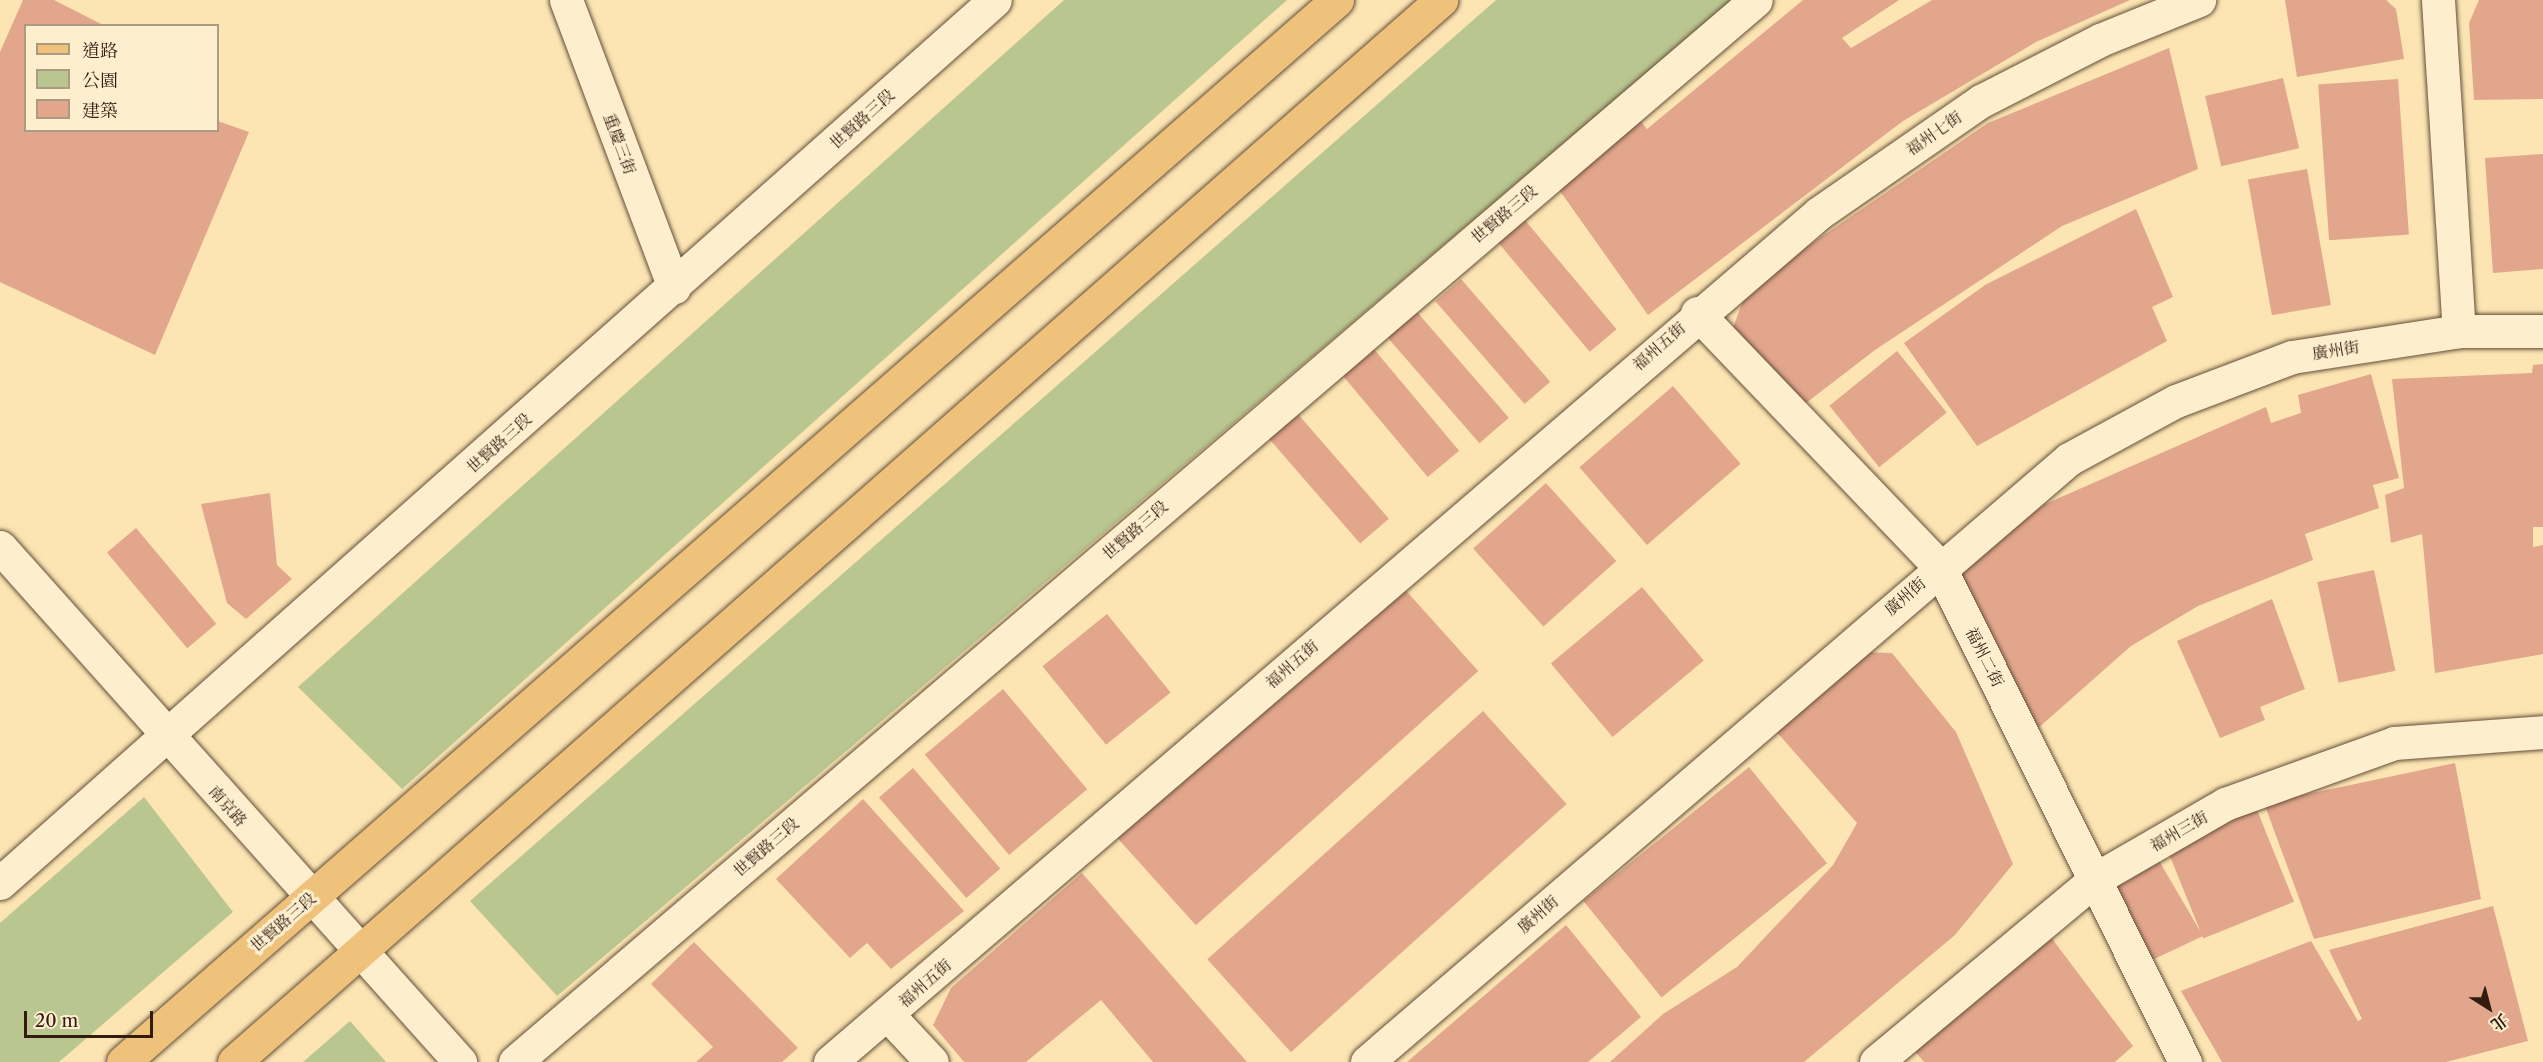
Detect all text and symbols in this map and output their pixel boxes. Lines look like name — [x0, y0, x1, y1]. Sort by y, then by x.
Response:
legend — [24, 24, 219, 132]
text: 道路 — [82, 40, 118, 62]
text: 公園 — [82, 70, 118, 92]
street label: 世賢路三段 — [826, 85, 898, 153]
text: 建築 — [82, 100, 118, 122]
street label: 福州七街 — [1902, 107, 1966, 159]
street label: 重慶三街 — [600, 111, 640, 177]
street label: 世賢路三段 — [1467, 181, 1541, 247]
street label: 福州五街 — [1629, 318, 1689, 374]
street label: 廣州街 — [2311, 337, 2361, 363]
street label: 世賢路三段 — [463, 409, 535, 477]
street label: 世賢路三段 — [1099, 497, 1171, 563]
street label: 廣州街 — [1881, 573, 1929, 619]
street label: 福州二街 — [1962, 624, 2008, 690]
street label: 福州五街 — [1262, 636, 1322, 692]
street label: 南京路 — [205, 782, 251, 830]
street label: 福州三街 — [2146, 807, 2212, 855]
street label: 世賢路三段 — [730, 814, 802, 880]
street label: 世賢路三段 — [247, 889, 319, 955]
street label: 廣州街 — [1514, 891, 1562, 937]
street label: 福州五街 — [895, 955, 955, 1011]
north arrow — [2459, 978, 2519, 1038]
scale bar — [27, 999, 156, 1037]
text: 20 m — [35, 1010, 78, 1032]
text: 北 — [2487, 1010, 2512, 1035]

